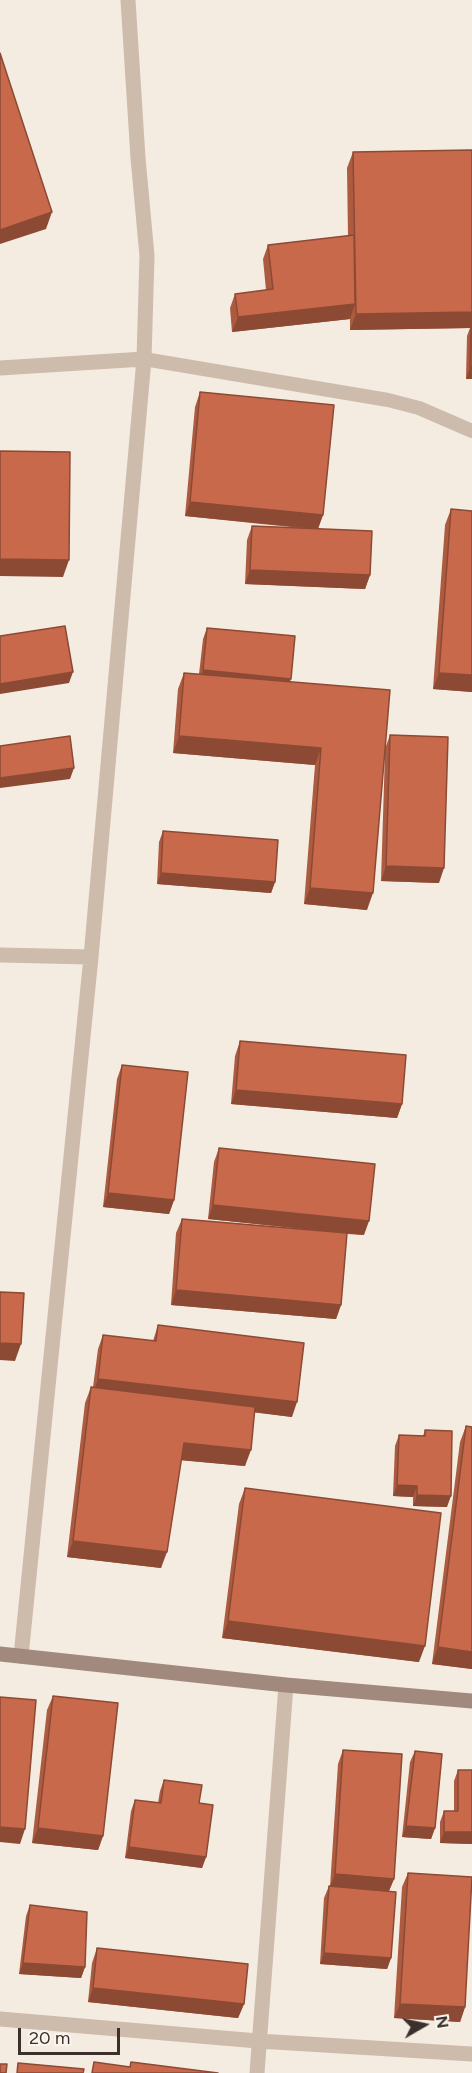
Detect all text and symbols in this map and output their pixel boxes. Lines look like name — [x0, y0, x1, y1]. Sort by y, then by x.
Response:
north arrow — [394, 1995, 454, 2055]
text: N — [432, 2015, 453, 2030]
scale bar — [21, 2016, 123, 2054]
text: 20 m — [29, 2027, 70, 2049]

